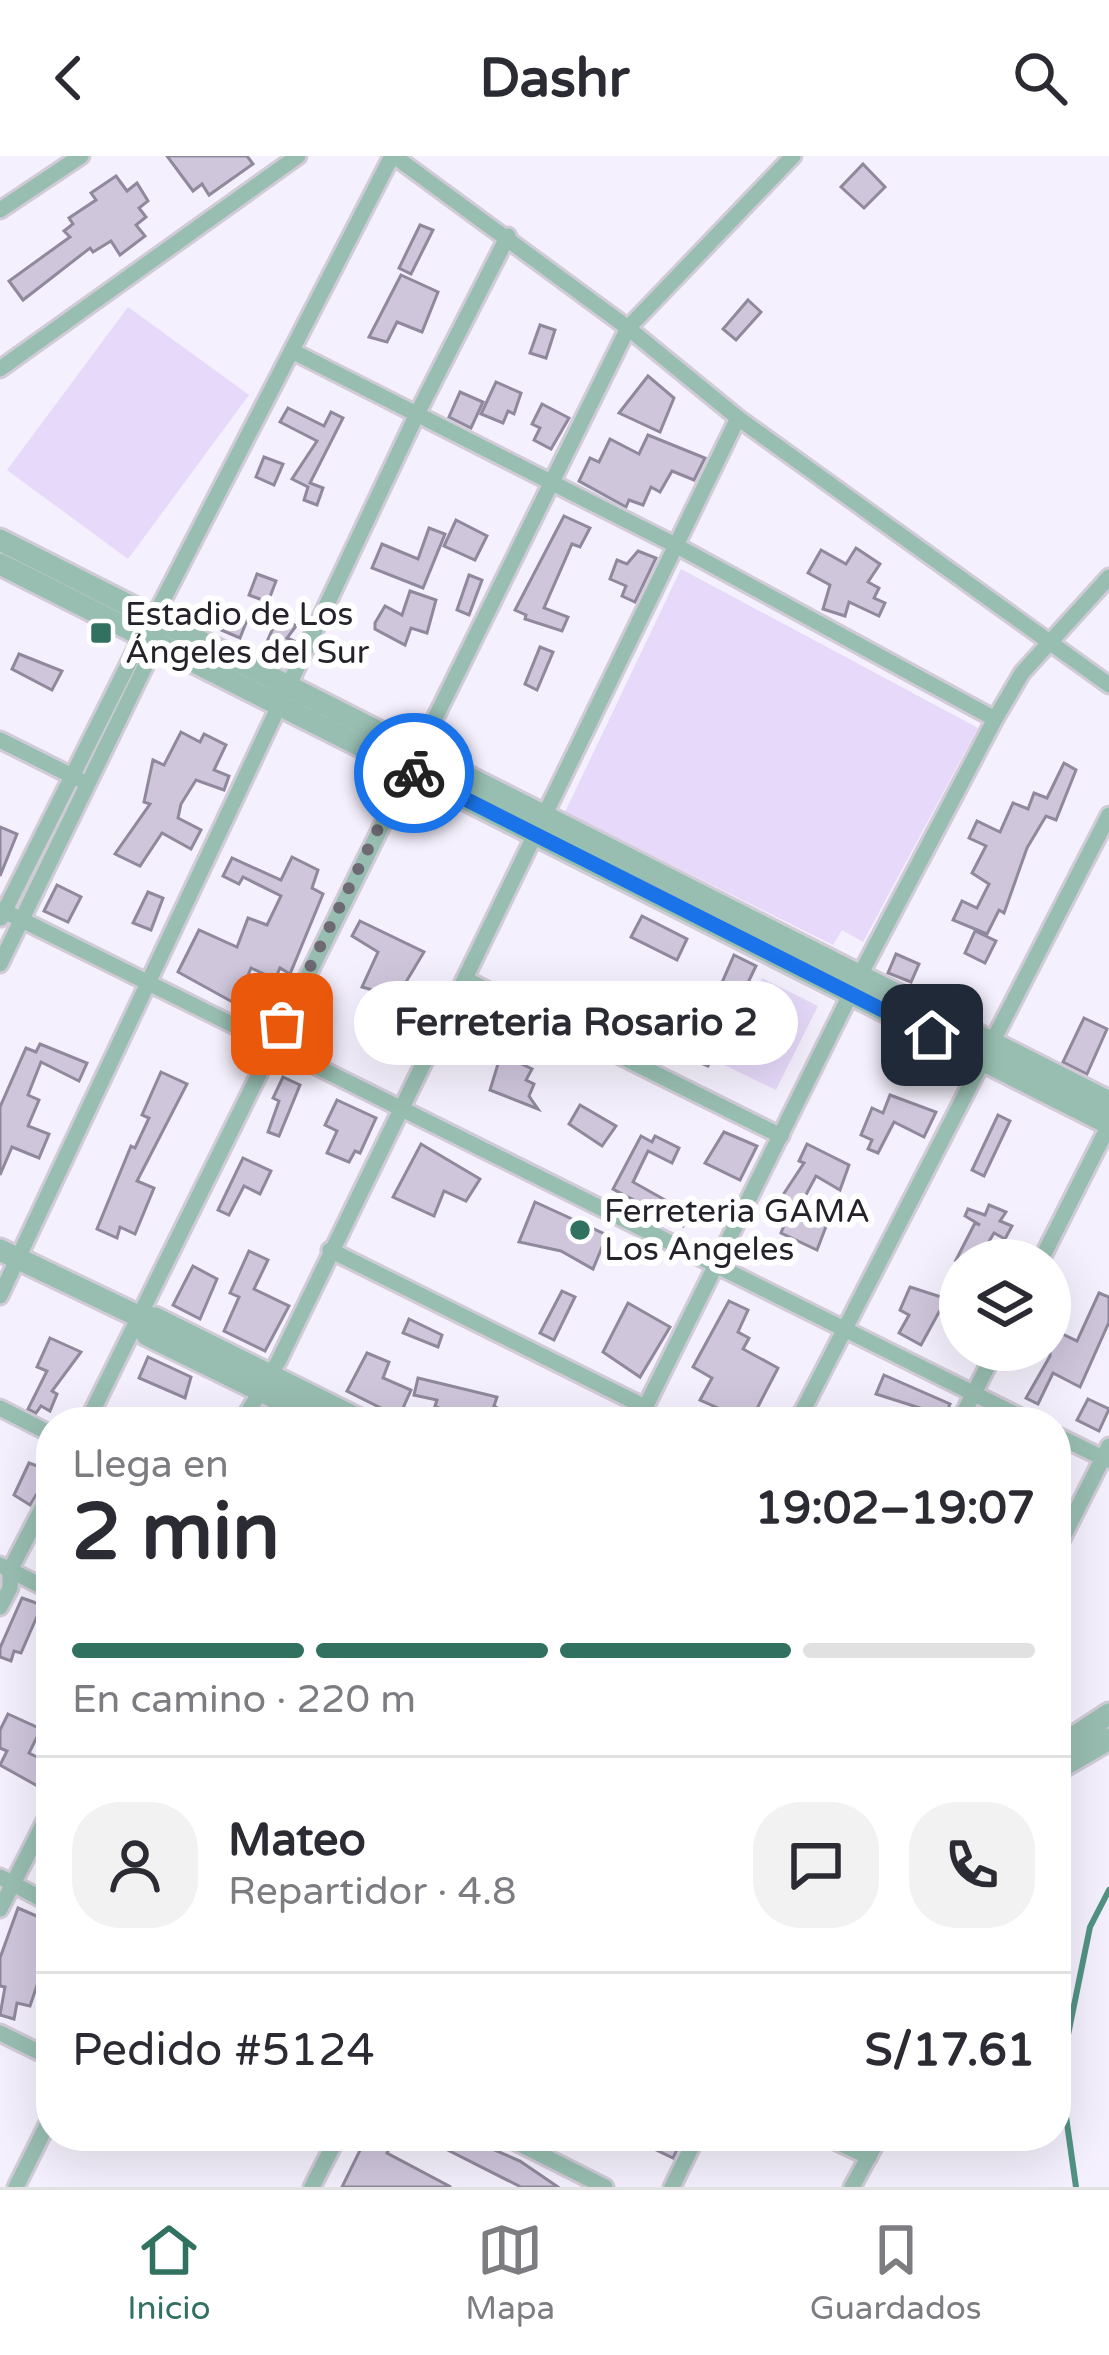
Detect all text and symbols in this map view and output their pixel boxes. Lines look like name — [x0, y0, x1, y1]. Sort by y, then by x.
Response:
icon: back — [36, 45, 102, 111]
icon: search — [1007, 45, 1073, 111]
text: Dashr — [480, 46, 629, 111]
place label: Estadio de Los Ángeles del Sur — [125, 595, 370, 672]
marker: Estadio de Los Ángeles del Sur — [88, 620, 114, 646]
courier — [354, 713, 474, 833]
icon: bike — [381, 740, 447, 806]
pin — [231, 973, 333, 1075]
callout: Ferreteria Rosario 2 — [354, 982, 798, 1066]
pin — [881, 984, 983, 1086]
icon: bag — [249, 991, 315, 1057]
text: Ferreteria Rosario 2 — [394, 999, 758, 1046]
icon: home — [899, 1002, 965, 1068]
place label: Ferreteria GAMA Los Angeles — [604, 1192, 870, 1269]
marker: Ferreteria GAMA Los Angeles — [567, 1217, 593, 1243]
map controls — [939, 1239, 1071, 1371]
button: layers — [939, 1239, 1071, 1371]
text: Llega en — [72, 1441, 229, 1488]
text: 19:02–19:07 — [755, 1482, 1035, 1536]
text: 2 min — [72, 1486, 280, 1580]
text: En camino · 220 m — [72, 1676, 416, 1723]
button: person — [72, 1802, 198, 1928]
button: chat — [753, 1802, 879, 1928]
button: phone — [909, 1802, 1035, 1928]
text: Mateo — [228, 1814, 366, 1868]
text: Repartidor · 4.8 — [228, 1868, 517, 1915]
text: Pedido #5124 — [72, 2024, 375, 2078]
text: S/17.61 — [865, 2024, 1035, 2078]
tab: Inicio — [127, 2217, 211, 2328]
tab: Mapa — [465, 2217, 555, 2328]
tab: Guardados — [810, 2217, 982, 2328]

